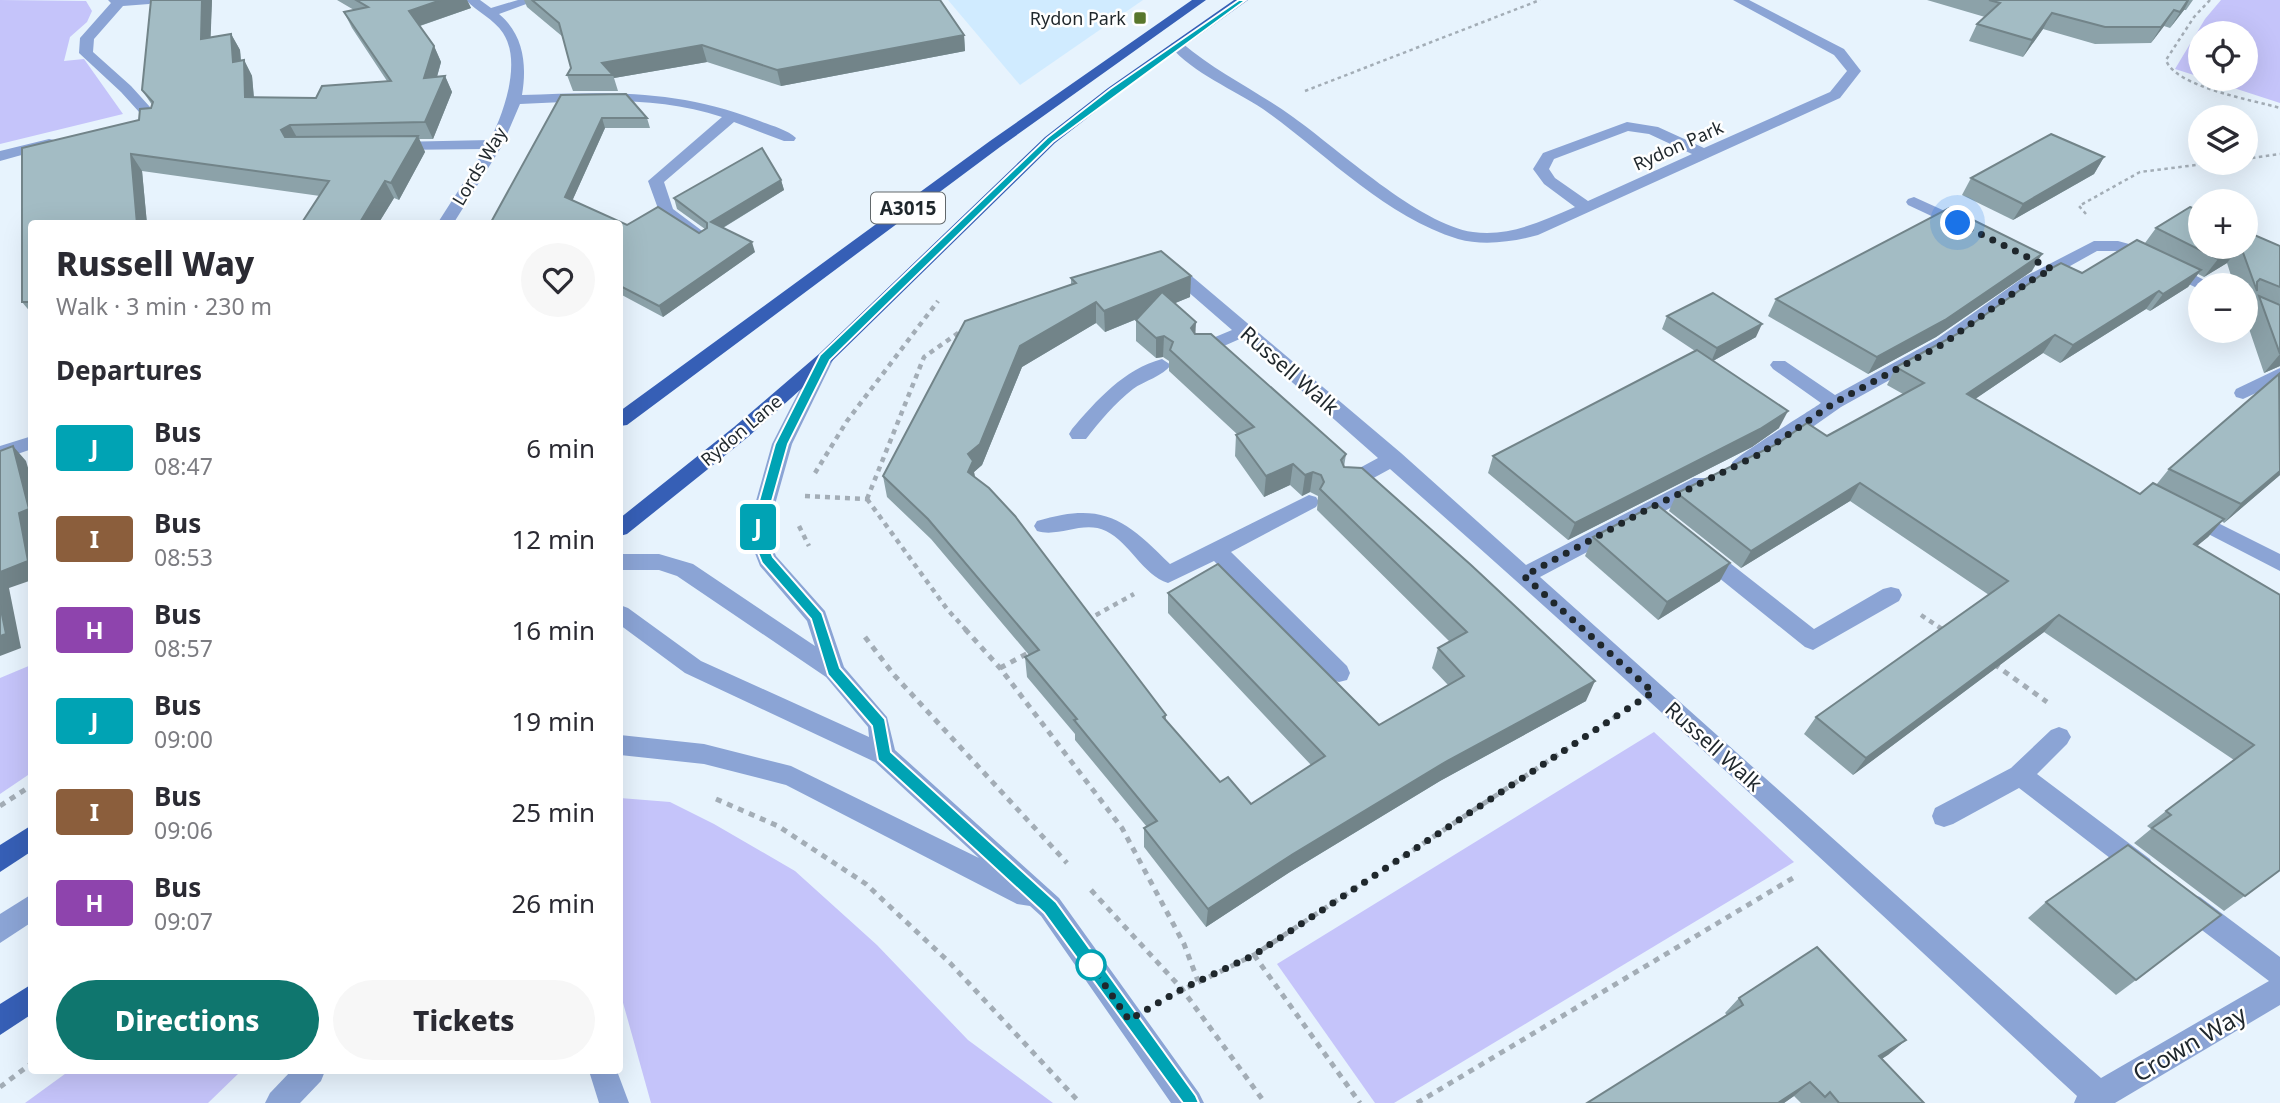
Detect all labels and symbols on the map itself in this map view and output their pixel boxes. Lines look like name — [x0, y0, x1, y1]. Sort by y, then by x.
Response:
place label: Rydon Park — [1030, 6, 1126, 30]
marker: Rydon Park — [1132, 10, 1148, 26]
street label: Rydon Park — [1629, 114, 1727, 176]
street label: Lords Way — [446, 122, 512, 210]
road number: A3015 — [871, 192, 945, 224]
your location — [1940, 205, 1975, 240]
street label: Russell Walk — [1235, 319, 1346, 421]
street label: Rydon Lane — [695, 389, 787, 471]
line badge: J — [735, 504, 781, 550]
street label: Russell Walk — [1659, 695, 1769, 798]
unlabelled marker — [1076, 950, 1106, 980]
street label: Crown Way — [2126, 997, 2253, 1089]

